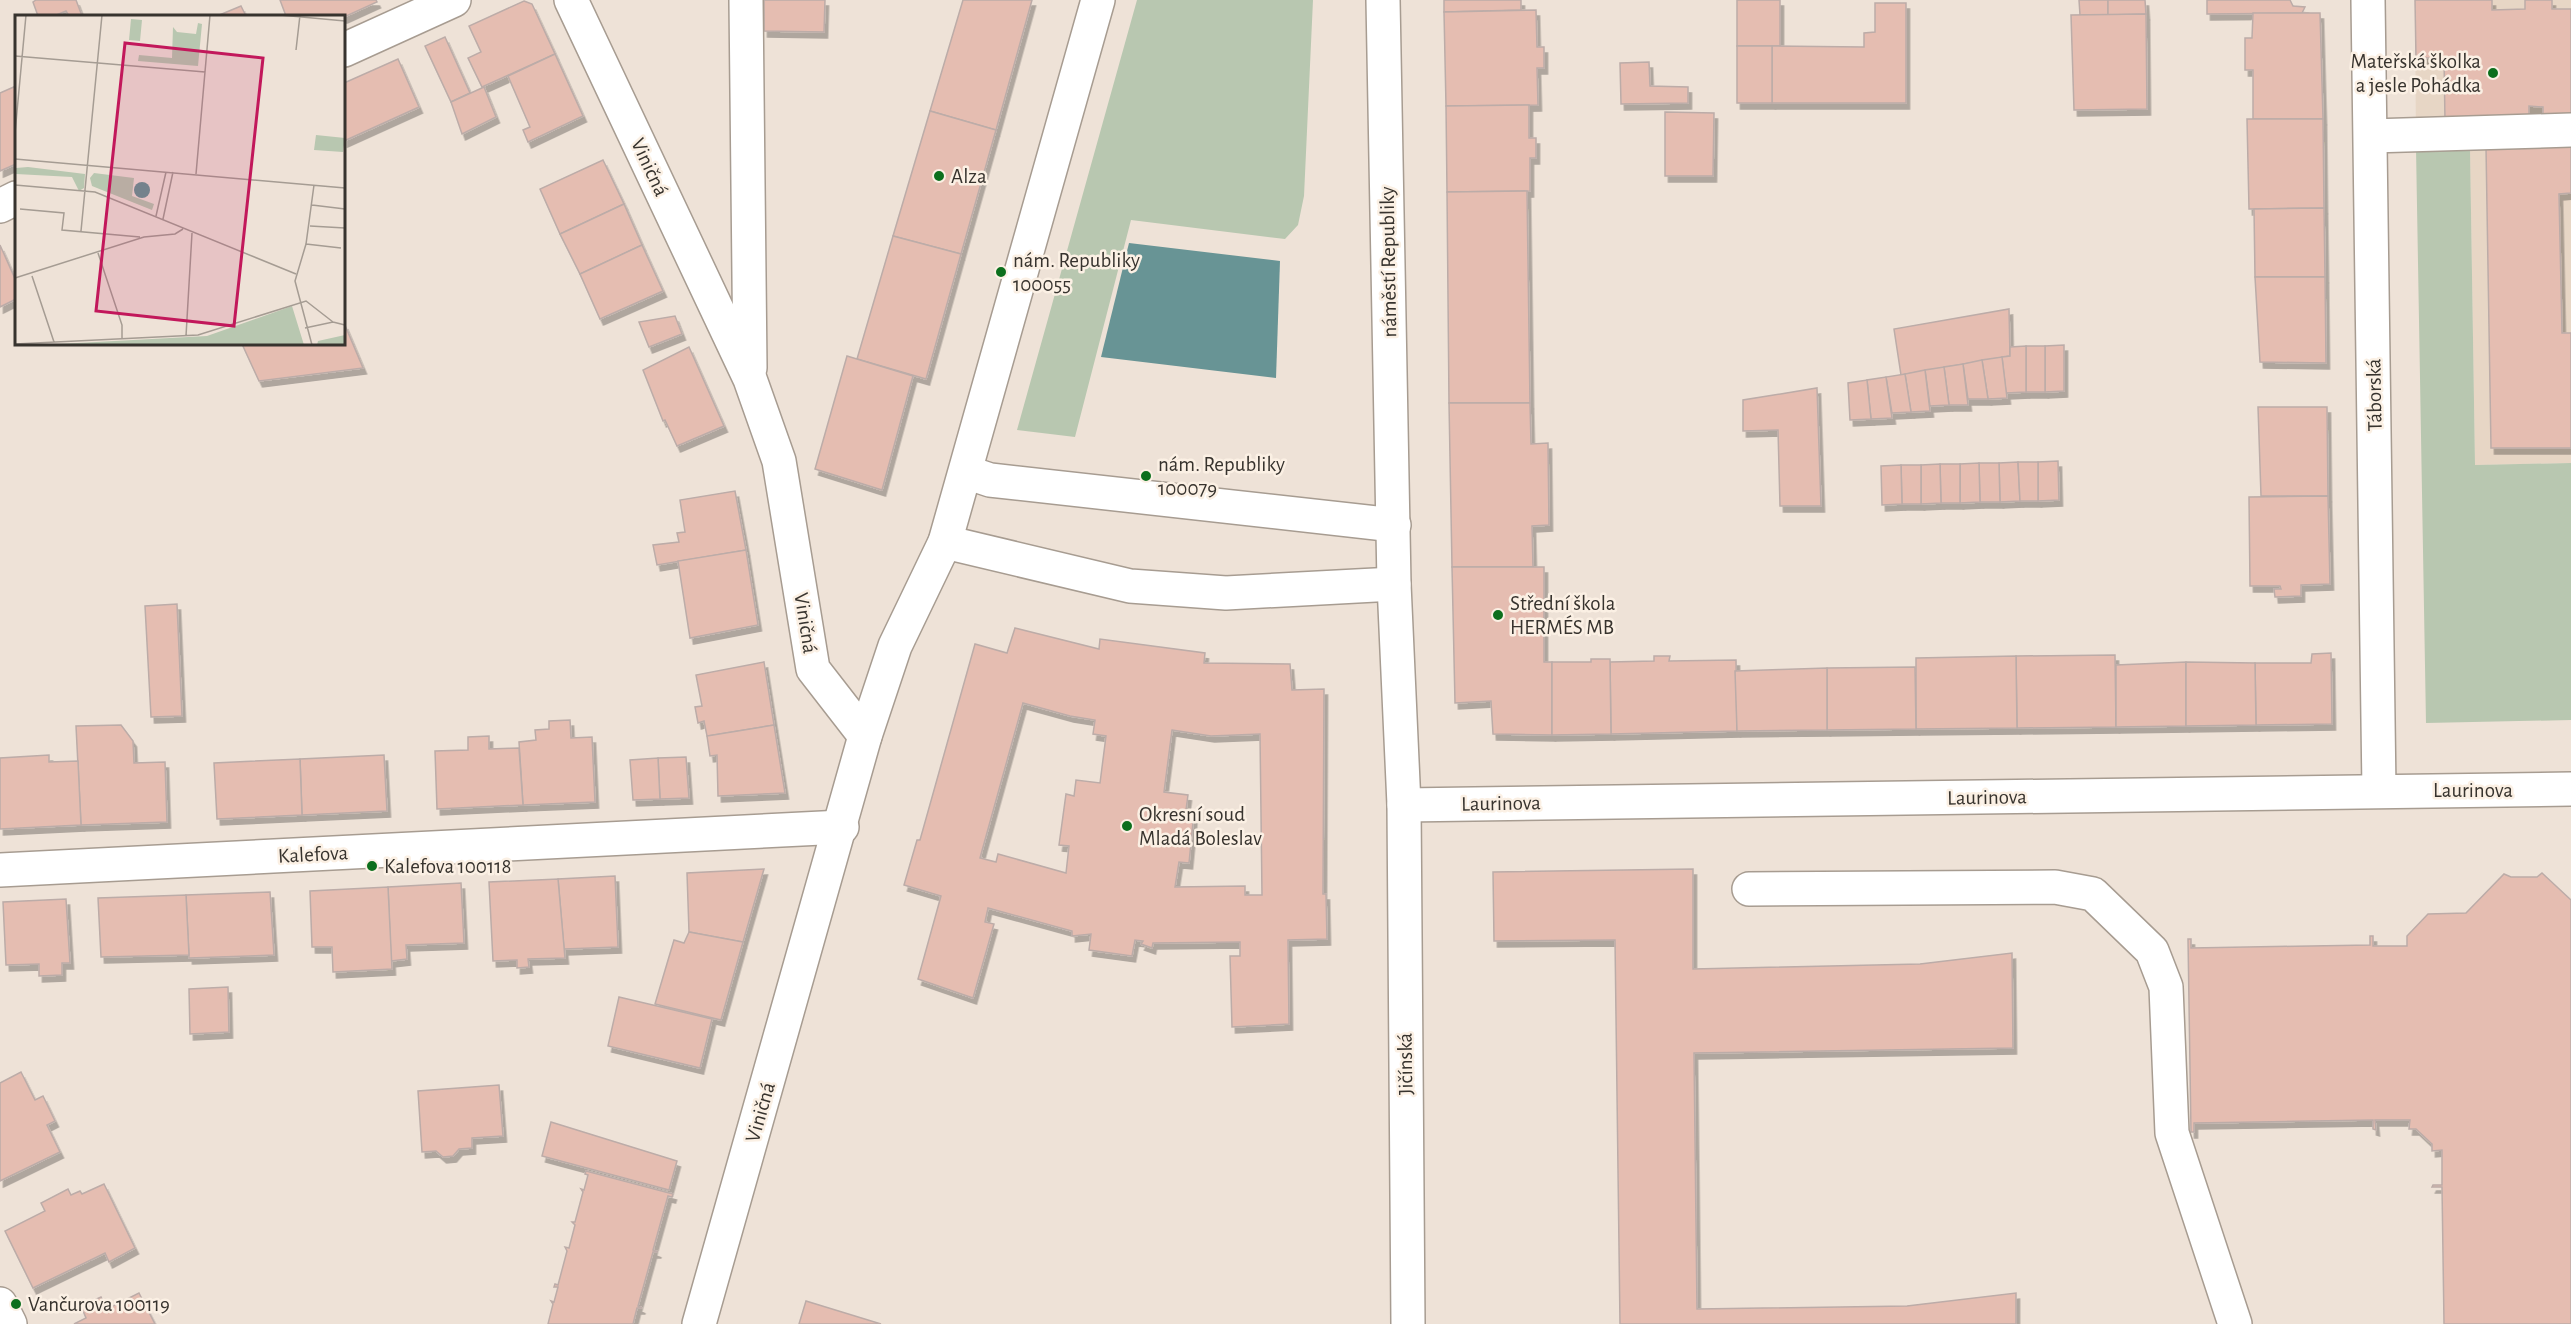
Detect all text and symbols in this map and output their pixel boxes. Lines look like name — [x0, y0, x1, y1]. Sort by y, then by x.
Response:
inset map — [15, 15, 345, 345]
place label: Mateřská školka a jesle Pohádka — [2351, 51, 2481, 96]
marker: Mateřská školka a jesle Pohádka — [2486, 66, 2500, 80]
street label: Viničná — [627, 135, 672, 200]
place label: Alza — [951, 166, 987, 187]
marker: Alza — [932, 169, 946, 183]
street label: náměstí Republiky — [1377, 186, 1400, 338]
place label: nám. Republiky 100055 — [1013, 250, 1140, 295]
marker: nám. Republiky 100055 — [994, 265, 1008, 279]
street label: Táborská — [2363, 358, 2386, 432]
place label: nám. Republiky 100079 — [1158, 454, 1285, 499]
marker: nám. Republiky 100079 — [1139, 469, 1153, 483]
street label: Viničná — [790, 591, 821, 655]
place label: Střední škola HERMÉS MB — [1510, 593, 1616, 638]
marker: Střední škola HERMÉS MB — [1491, 608, 1505, 622]
street label: Laurinova — [2433, 780, 2513, 801]
street label: Laurinova — [1947, 786, 2027, 809]
street label: Laurinova — [1461, 792, 1541, 815]
place label: Okresní soud Mladá Boleslav — [1139, 804, 1262, 849]
marker: Okresní soud Mladá Boleslav — [1120, 819, 1134, 833]
street label: Kalefova — [277, 842, 349, 867]
place label: Kalefova 100118 — [384, 856, 511, 877]
marker: Kalefova 100118 — [365, 859, 379, 873]
street label: Jičínská — [1394, 1032, 1417, 1095]
street label: Viničná — [742, 1080, 779, 1144]
place label: Vančurova 100119 — [28, 1294, 170, 1315]
marker: Vančurova 100119 — [9, 1297, 23, 1311]

